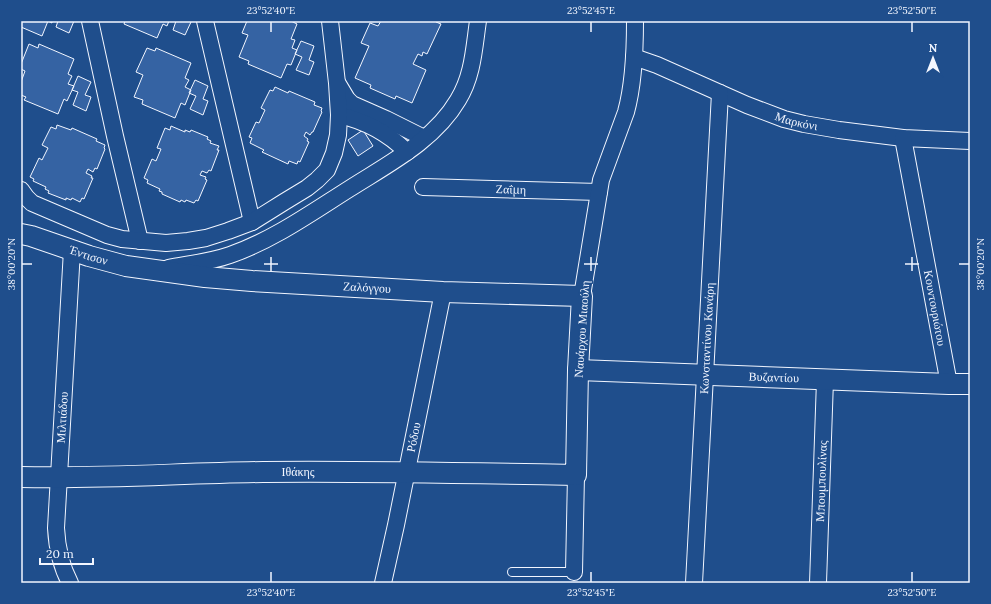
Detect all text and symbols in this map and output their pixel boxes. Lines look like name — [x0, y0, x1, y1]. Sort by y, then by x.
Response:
text: 23°52'40"E — [247, 4, 295, 17]
text: 23°52'45"E — [567, 4, 615, 17]
text: 23°52'50"E — [887, 4, 937, 17]
north arrow — [913, 38, 953, 78]
text: N — [929, 41, 938, 55]
street label: Μαρκόνι — [773, 108, 820, 133]
street label: Ζαΐμη — [496, 181, 526, 197]
text: 38°00'20"N — [5, 237, 18, 290]
text: 38°00'20"N — [974, 237, 987, 290]
street label: Έντισον — [66, 241, 110, 268]
street label: Κουντουριώτου — [921, 269, 950, 347]
street label: Ζαλόγγου — [343, 278, 391, 296]
street label: Ναυάρχου Μιαούλη — [571, 280, 592, 378]
street label: Κωνσταντίνου Κανάρη — [696, 282, 717, 395]
street label: Βυζαντίου — [748, 368, 799, 385]
street label: Μιλτιάδου — [53, 391, 71, 444]
street label: Ρόδου — [403, 421, 424, 453]
street label: Μπουμπουλίνας — [812, 440, 830, 522]
street label: Ιθάκης — [281, 464, 315, 479]
scale bar — [40, 540, 93, 566]
text: 20 m — [46, 546, 74, 561]
text: 23°52'40"E — [247, 586, 295, 599]
text: 23°52'45"E — [567, 586, 615, 599]
text: 23°52'50"E — [887, 586, 937, 599]

